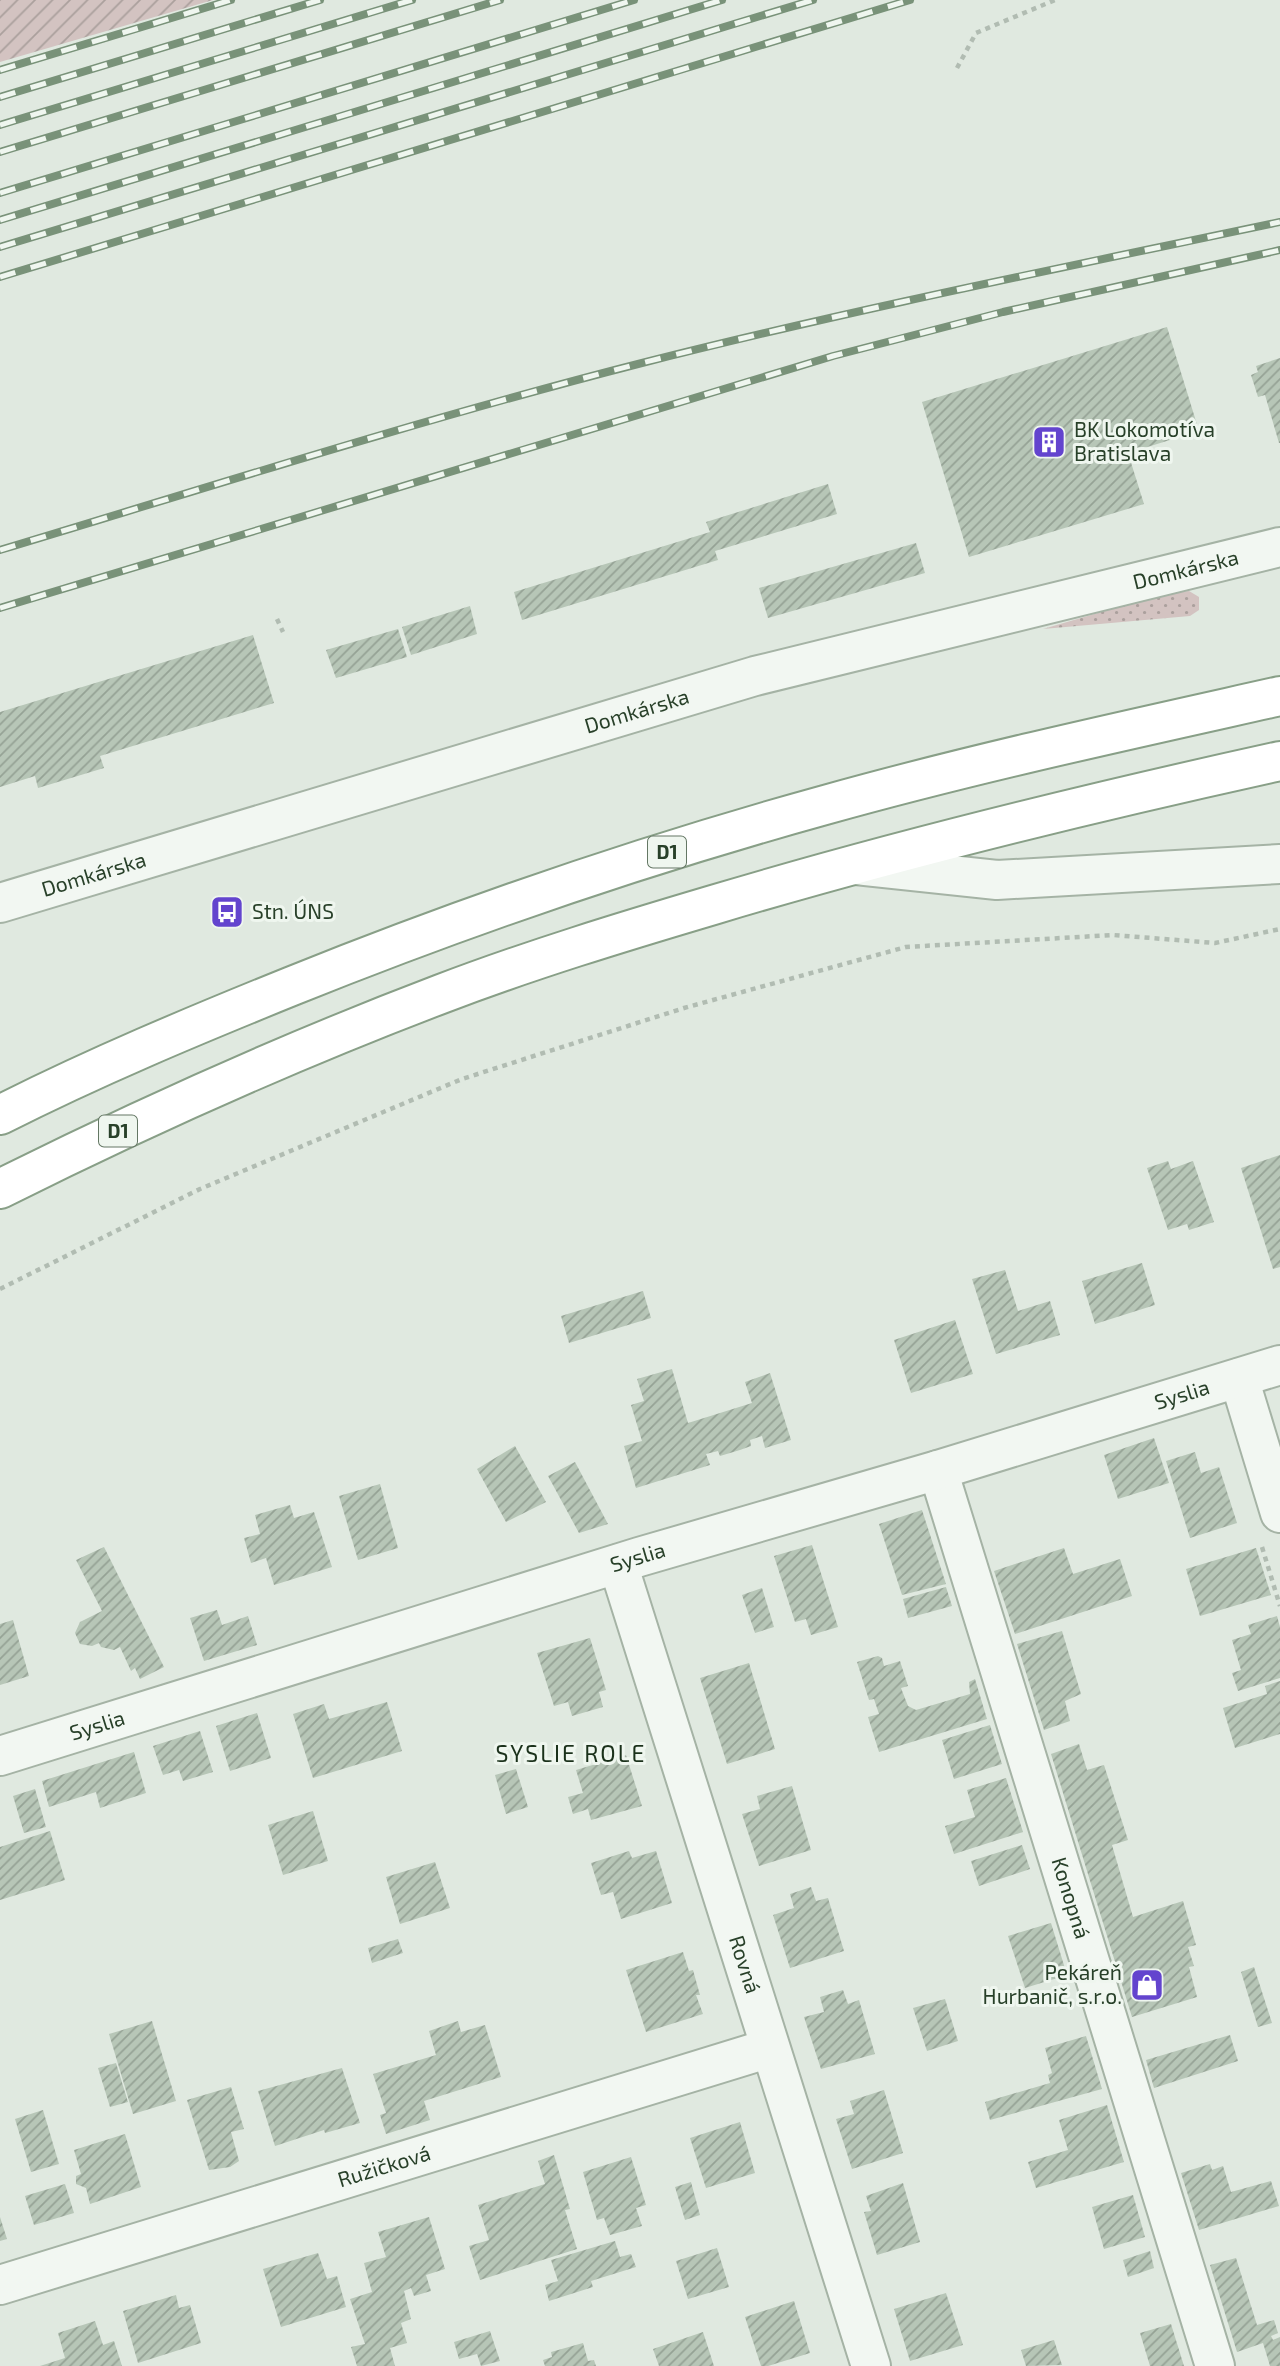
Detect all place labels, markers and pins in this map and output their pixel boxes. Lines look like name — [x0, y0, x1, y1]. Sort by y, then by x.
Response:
place label: BK Lokomotíva Bratislava — [1074, 416, 1215, 465]
building icon: BK Lokomotíva Bratislava — [1030, 423, 1068, 461]
bus stop icon: Stn. ÚNS — [208, 893, 246, 931]
place label: Stn. ÚNS — [252, 898, 334, 923]
place label: Pekáreň Hurbanič, s.r.o. — [983, 1959, 1122, 2008]
shop icon: Pekáreň Hurbanič, s.r.o. — [1128, 1966, 1166, 2004]

